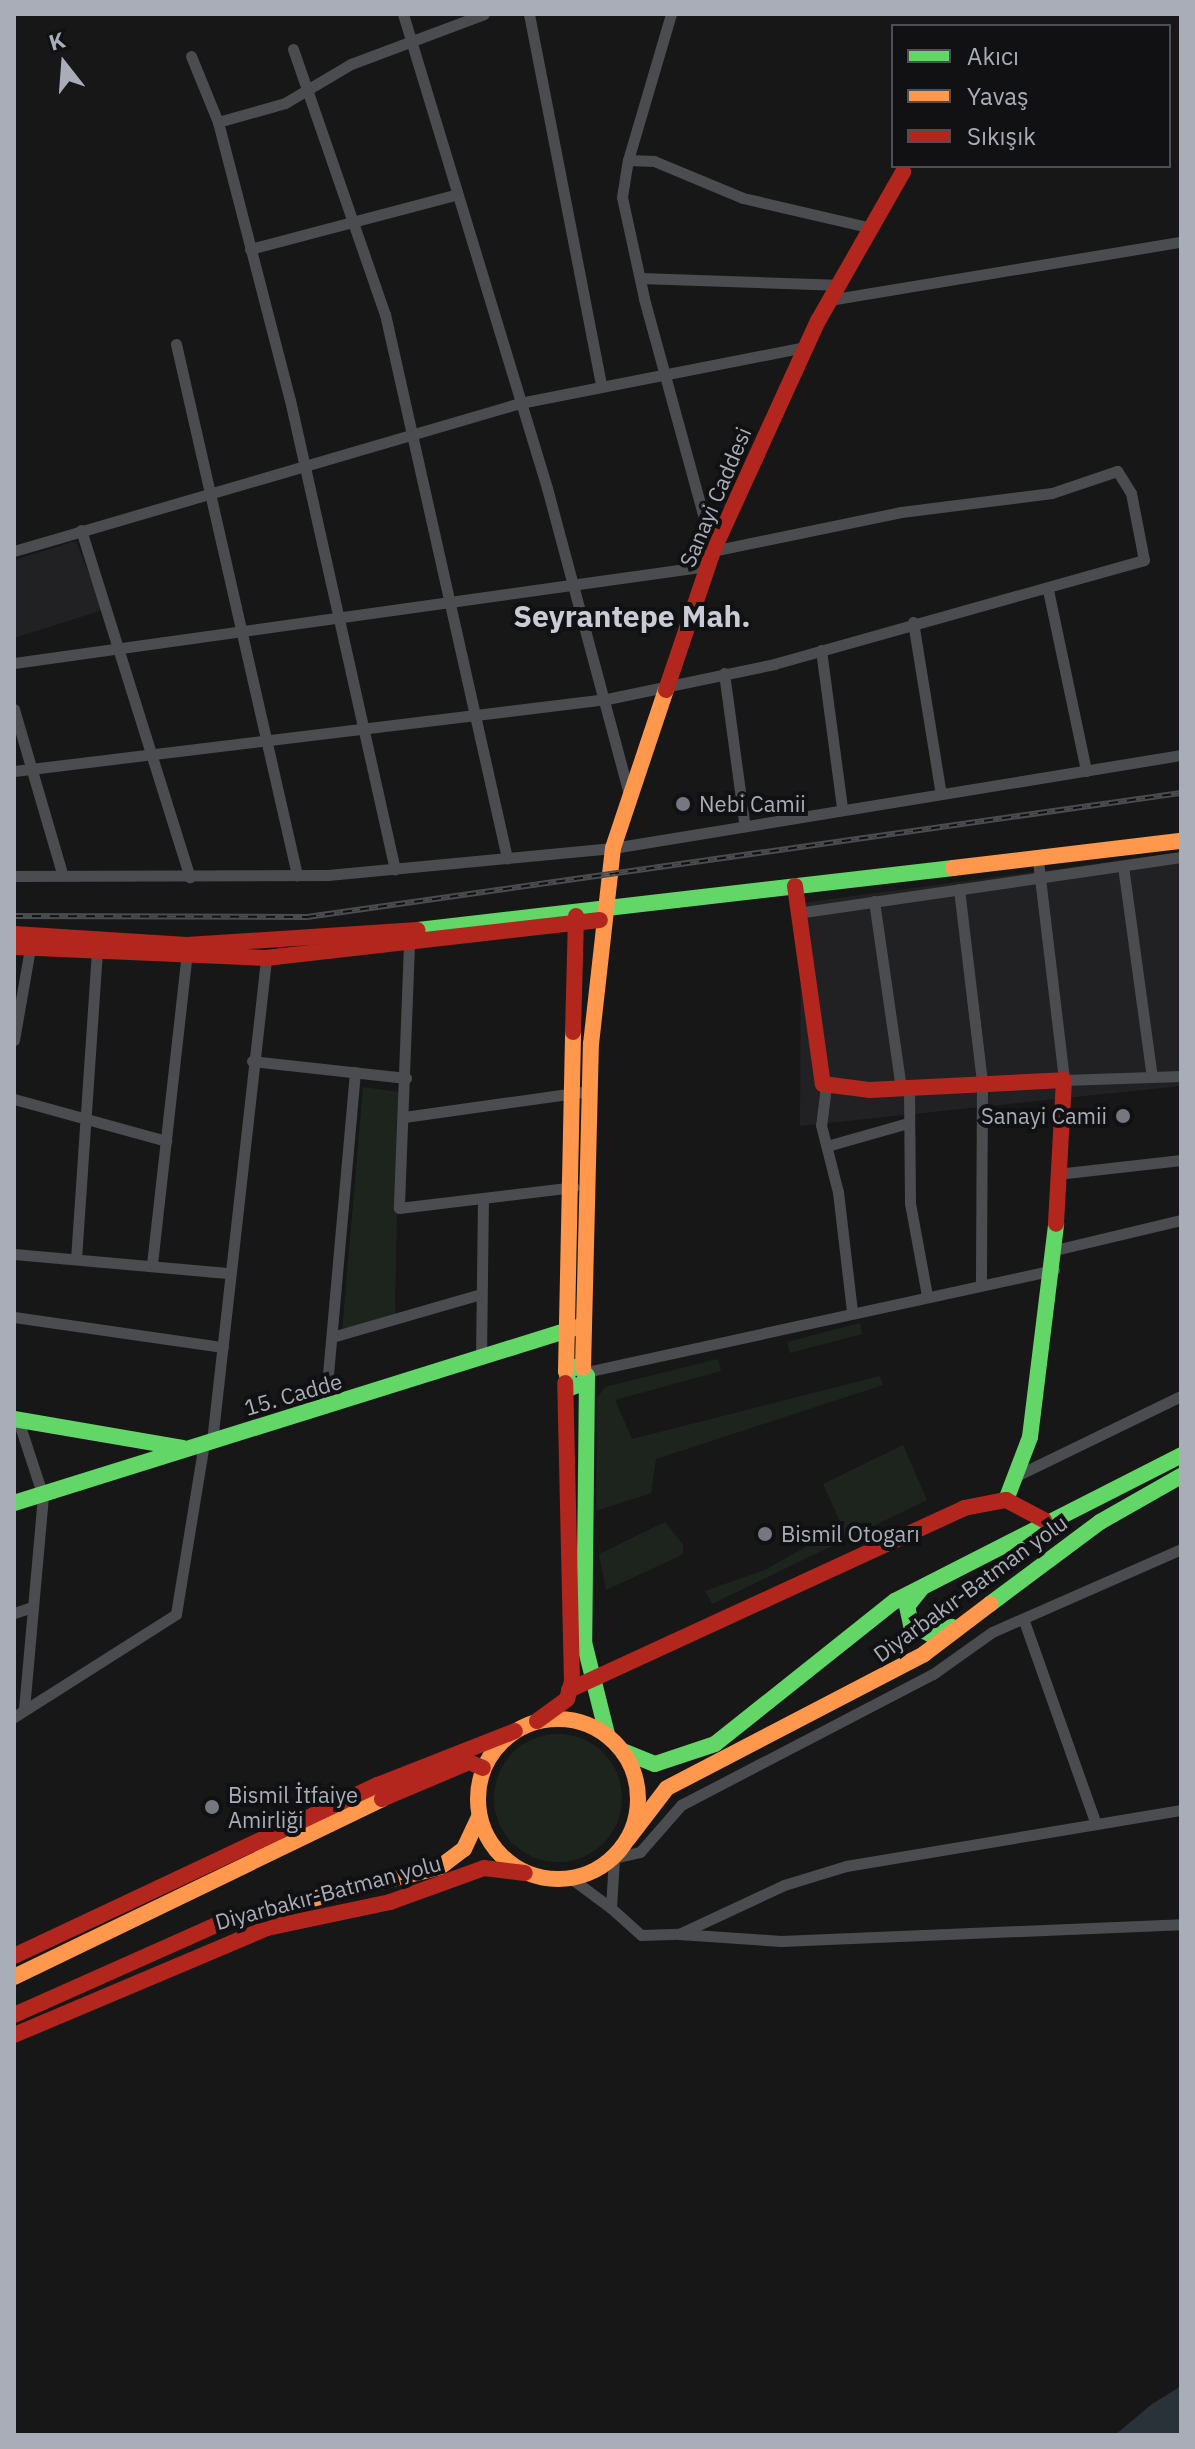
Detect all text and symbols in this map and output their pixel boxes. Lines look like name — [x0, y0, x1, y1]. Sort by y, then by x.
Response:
north arrow — [24, 24, 104, 104]
text: K — [45, 24, 68, 57]
legend — [891, 24, 1171, 168]
text: Akıcı — [967, 40, 1019, 72]
text: Yavaş — [967, 80, 1029, 112]
text: Sıkışık — [967, 120, 1036, 152]
street label: Sanayi Caddesi — [674, 423, 756, 571]
district label: Seyrantepe Mah. — [513, 598, 751, 634]
place label: Nebi Camii — [699, 791, 806, 817]
marker: Nebi Camii — [674, 795, 692, 813]
place label: Sanayi Camii — [981, 1103, 1107, 1129]
marker: Sanayi Camii — [1114, 1107, 1132, 1125]
street label: 15. Cadde — [241, 1367, 345, 1421]
street label: Diyarbakır-Batman yolu — [868, 1509, 1072, 1667]
place label: Bismil Otogarı — [781, 1521, 920, 1547]
marker: Bismil Otogarı — [756, 1525, 774, 1543]
place label: Bismil İtfaiye Amirliği — [228, 1781, 358, 1832]
marker: Bismil İtfaiye Amirliği — [203, 1798, 221, 1816]
street label: Diyarbakır-Batman yolu — [212, 1849, 444, 1935]

